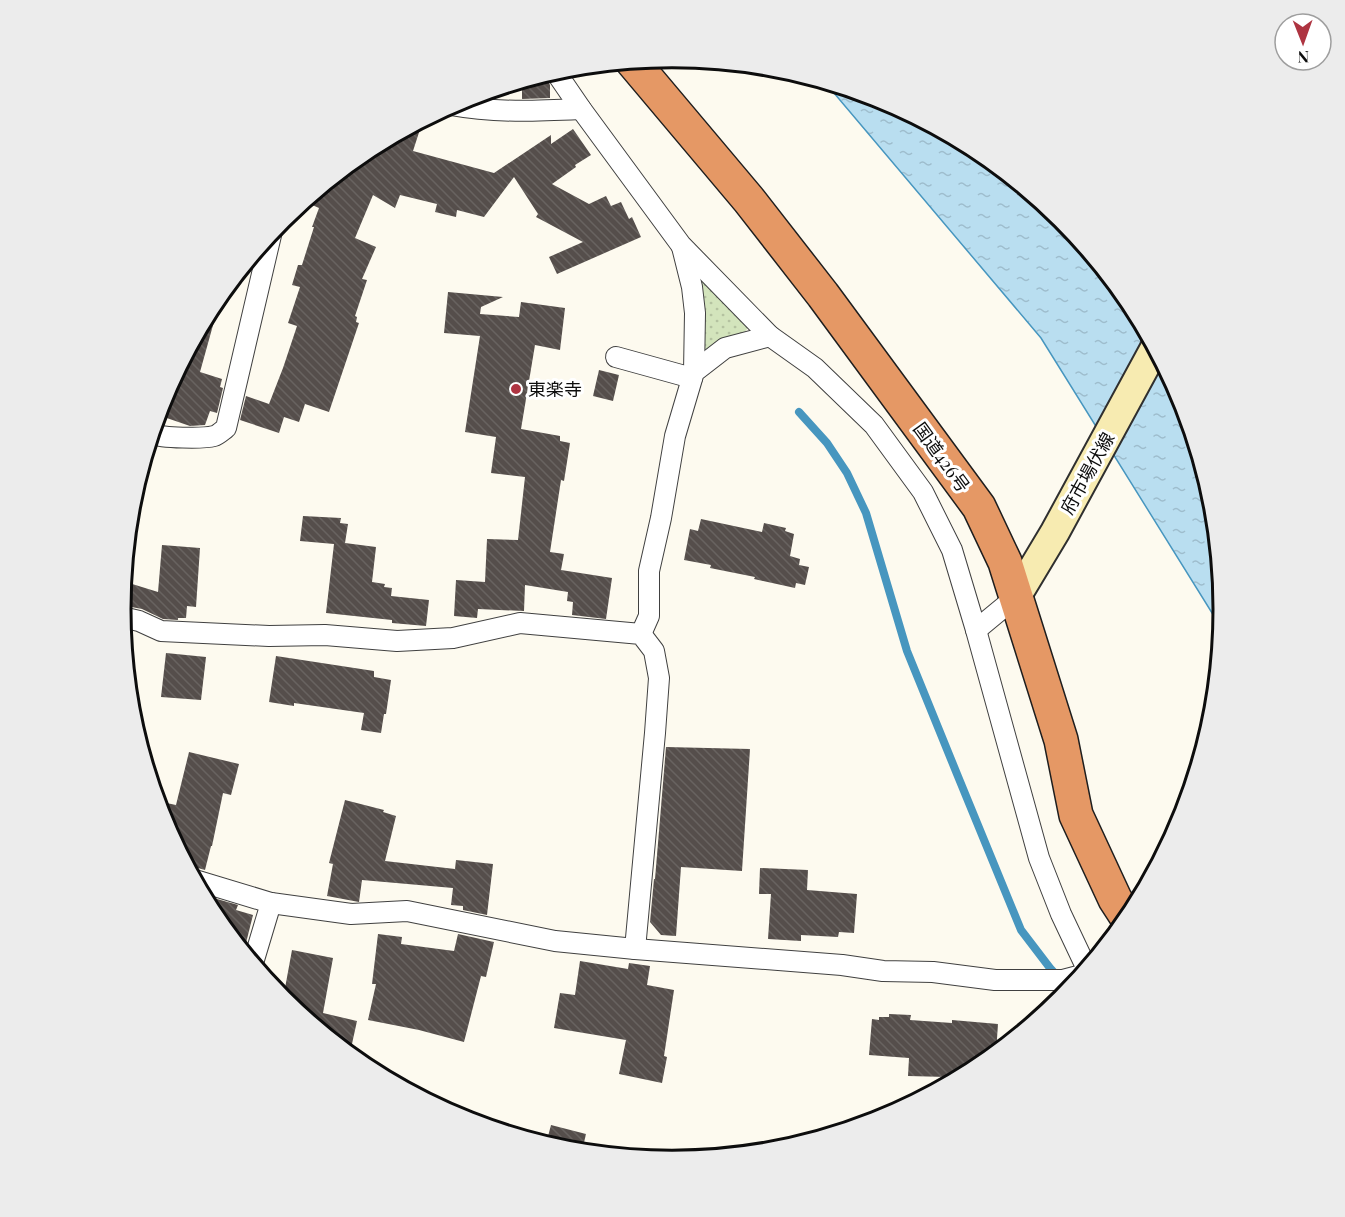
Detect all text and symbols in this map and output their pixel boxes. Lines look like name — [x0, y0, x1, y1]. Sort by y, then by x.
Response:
north arrow — [1273, 12, 1333, 72]
text: N — [1297, 47, 1309, 68]
place label: 東楽寺 — [528, 377, 582, 401]
marker: 東楽寺 — [509, 382, 523, 396]
street label: 国道426号 — [909, 417, 975, 497]
street label: 府市場伏線 — [1055, 428, 1119, 518]

